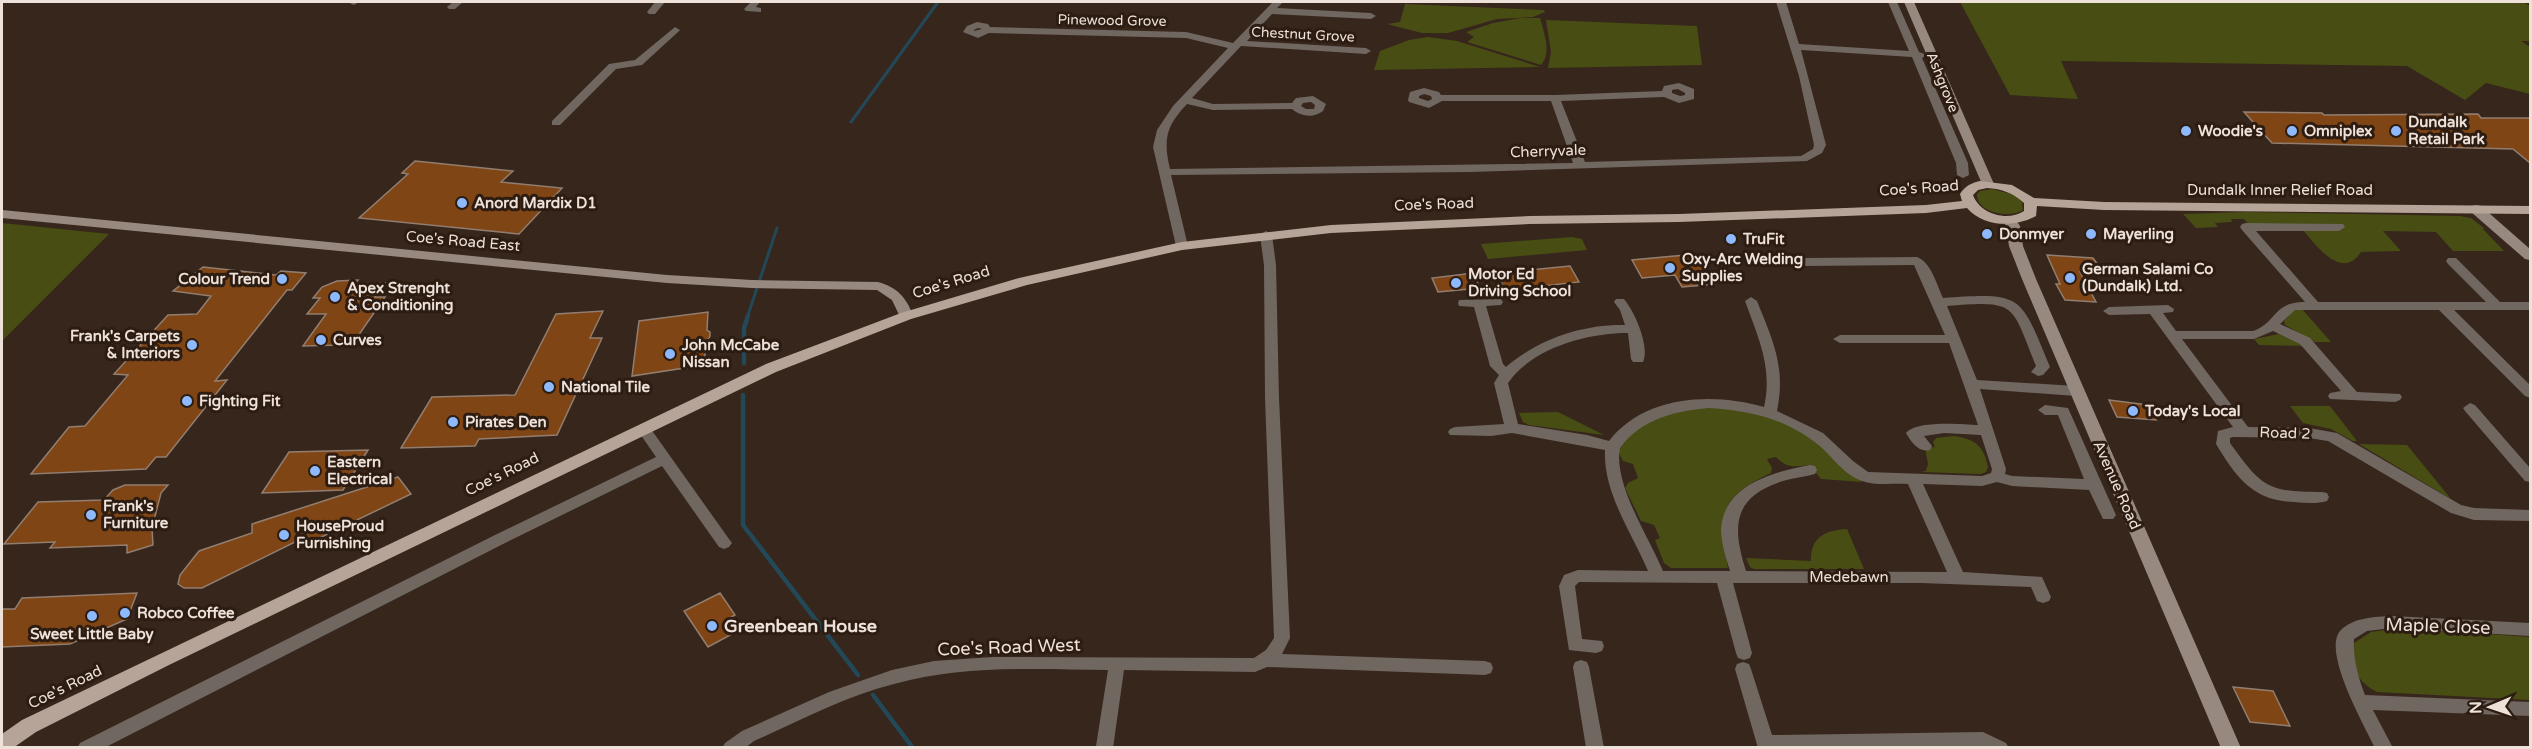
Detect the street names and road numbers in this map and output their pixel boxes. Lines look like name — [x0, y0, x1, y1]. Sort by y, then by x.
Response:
street label: Pinewood Grove — [1057, 11, 1167, 30]
street label: Chestnut Grove — [1251, 23, 1355, 46]
street label: Ashgrove — [1923, 50, 1962, 115]
street label: Cherryvale — [1510, 141, 1586, 161]
street label: Coe's Road — [1879, 176, 1959, 200]
street label: Dundalk Inner Relief Road — [2187, 181, 2373, 199]
street label: Coe's Road — [1394, 194, 1474, 214]
street label: Coe's Road East — [405, 227, 521, 255]
street label: Coe's Road — [910, 262, 992, 302]
street label: Road 2 — [2259, 423, 2311, 443]
street label: Avenue Road — [2089, 438, 2145, 532]
street label: Coe's Road — [462, 448, 542, 500]
street label: Medebawn — [1809, 568, 1889, 586]
street label: Maple Close — [2385, 613, 2491, 639]
street label: Coe's Road West — [937, 633, 1081, 660]
street label: Coe's Road — [25, 661, 105, 713]

